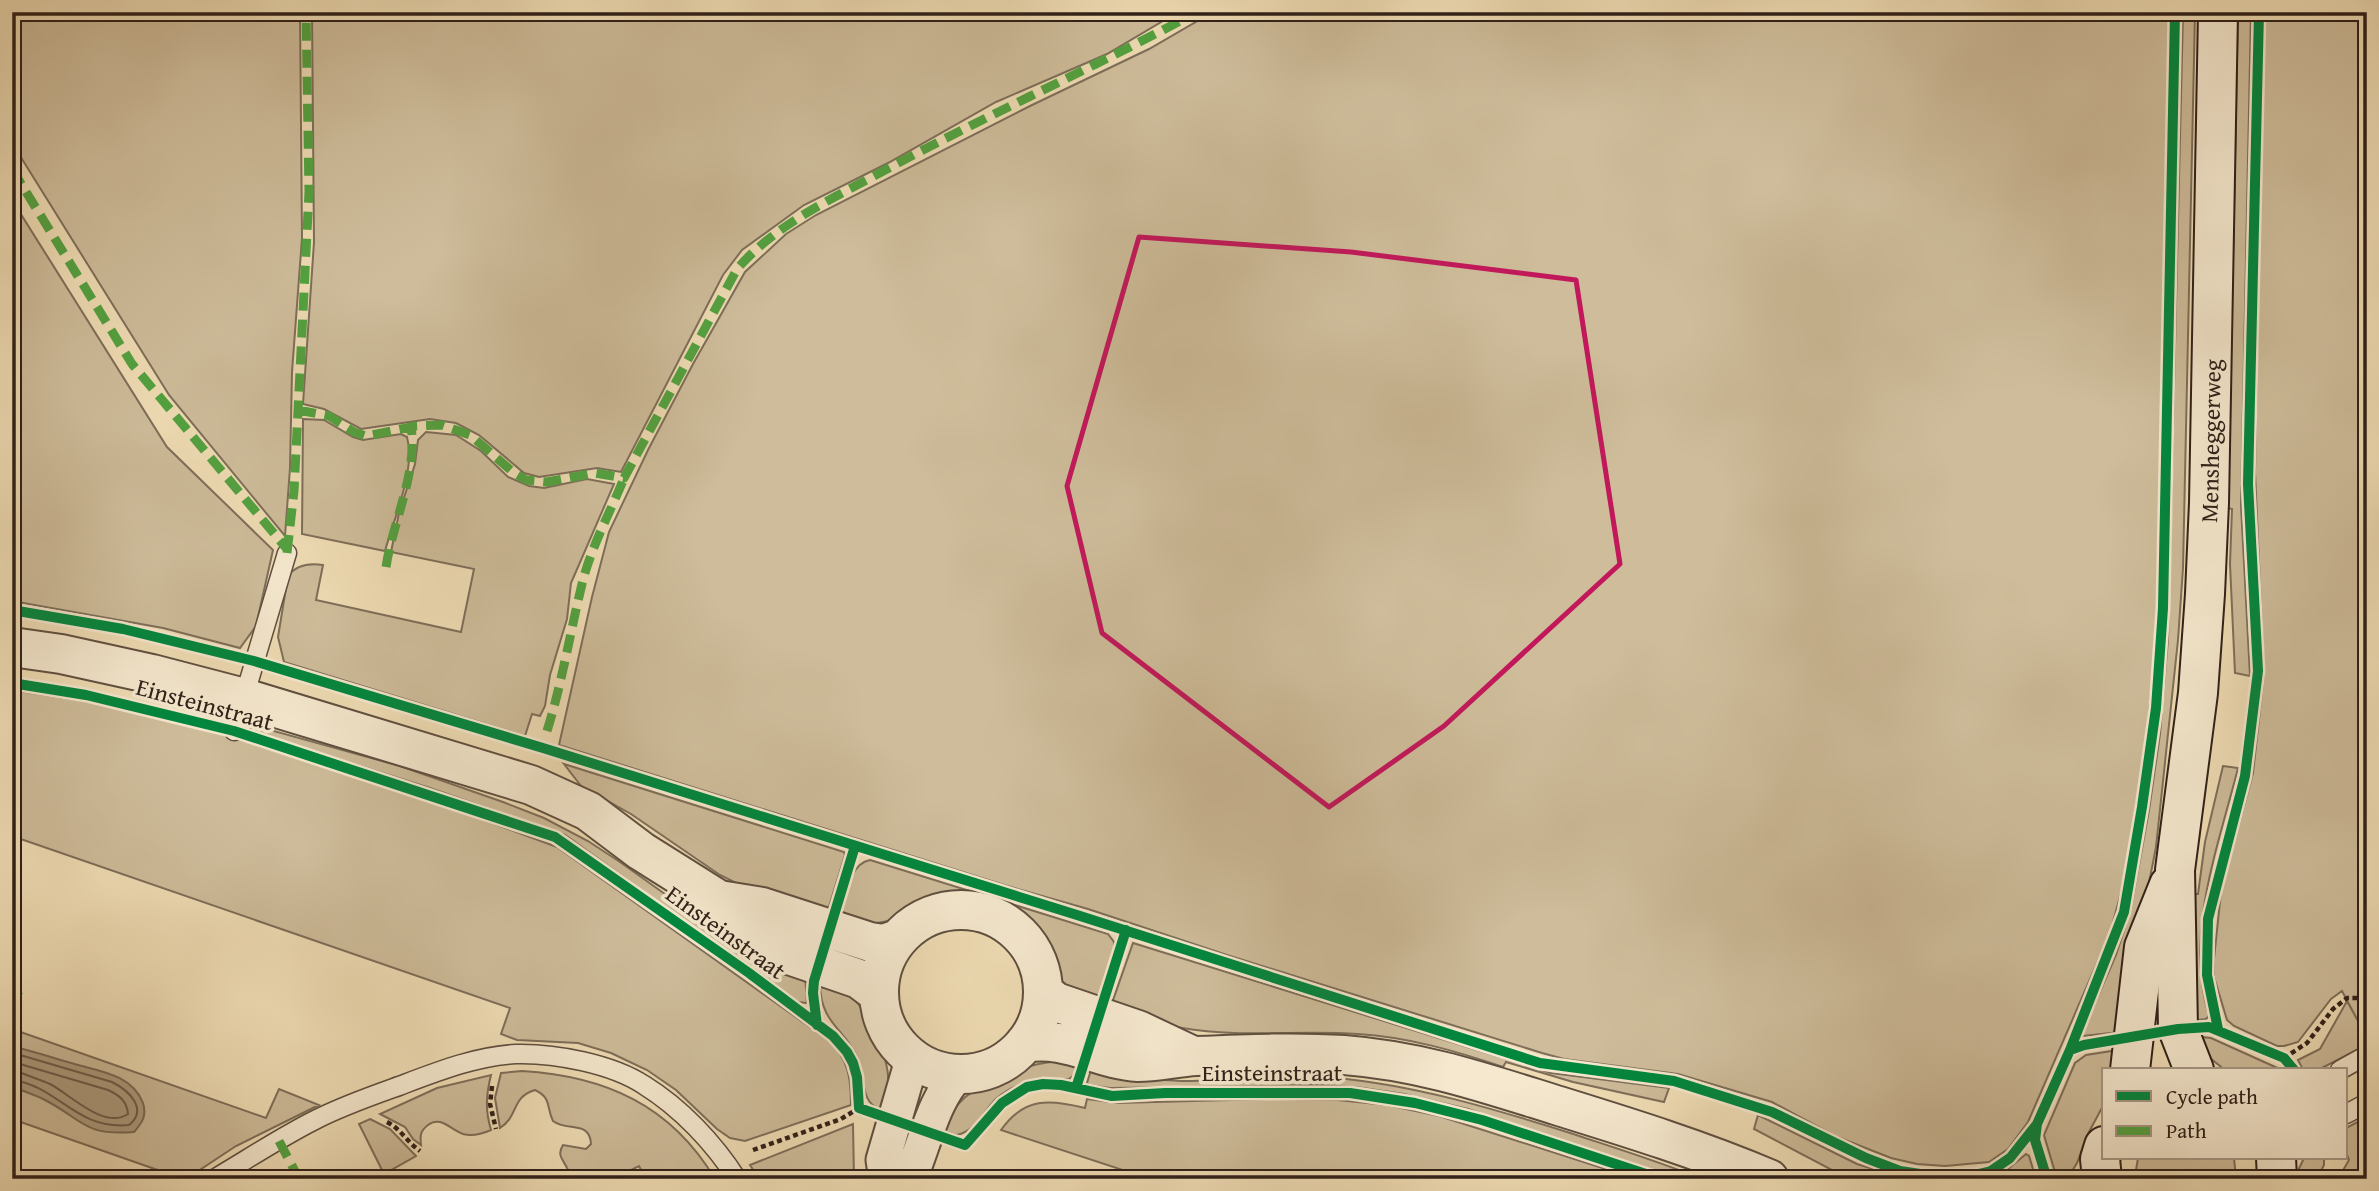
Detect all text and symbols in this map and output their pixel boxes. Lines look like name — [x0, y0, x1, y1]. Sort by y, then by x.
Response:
street label: Mensheggerweg — [2191, 359, 2229, 523]
street label: Einsteinstraat — [133, 669, 278, 739]
street label: Einsteinstraat — [659, 877, 794, 988]
street label: Einsteinstraat — [1202, 1055, 1343, 1090]
legend — [2102, 1068, 2348, 1160]
text: Cycle path — [2166, 1081, 2258, 1112]
text: Path — [2166, 1115, 2207, 1146]

